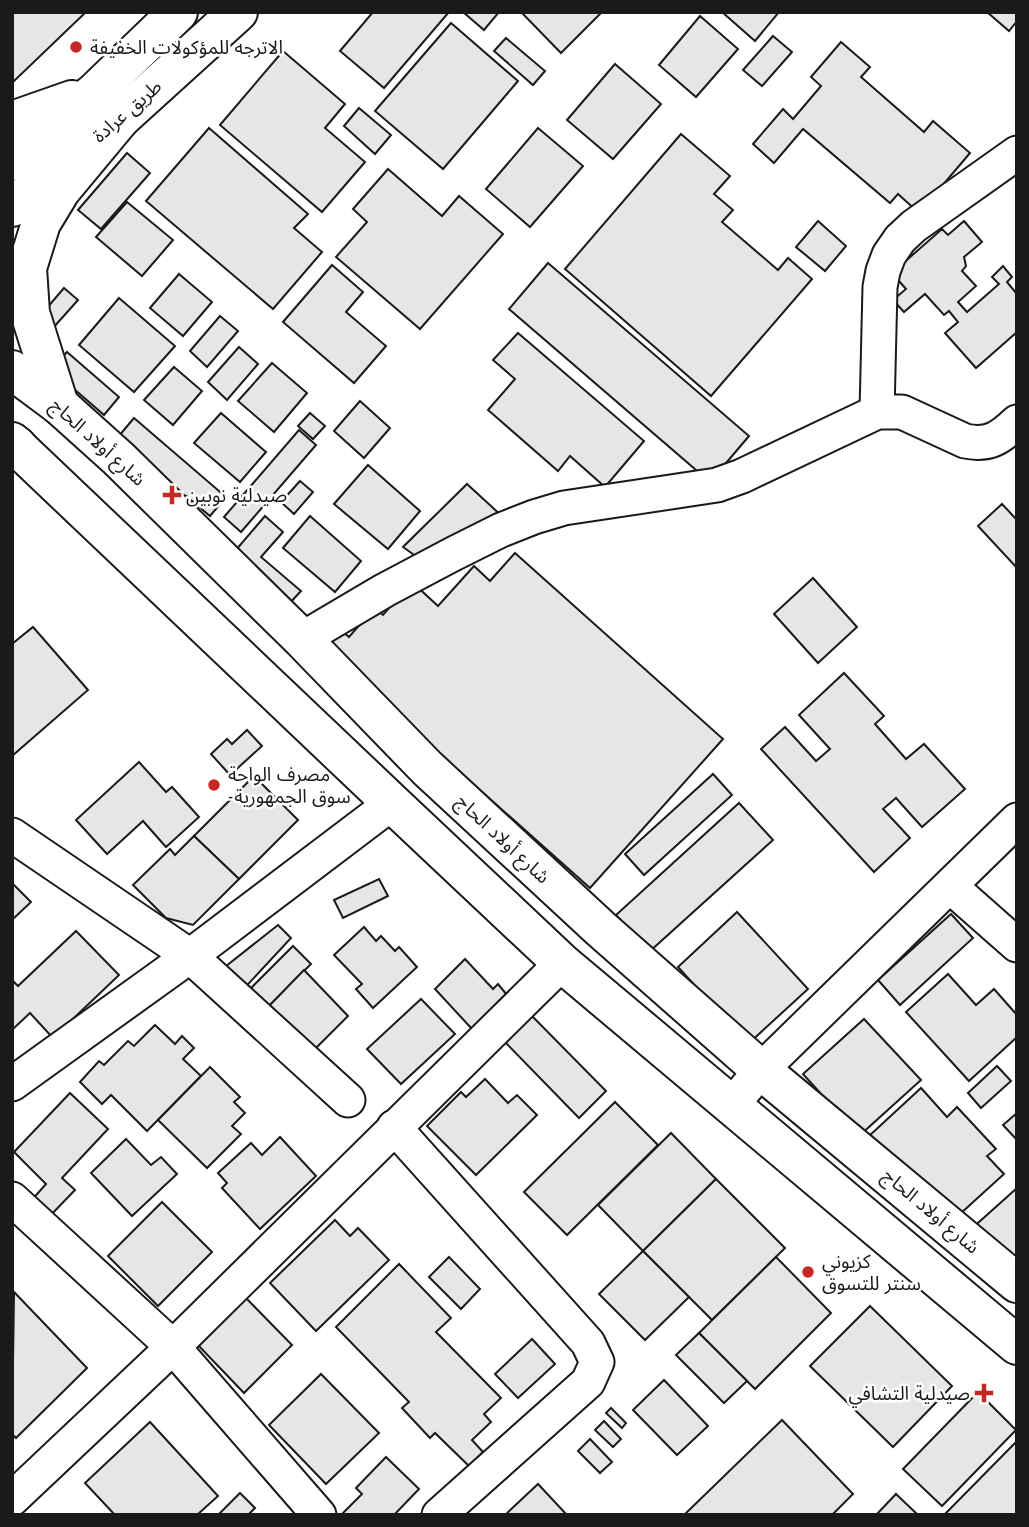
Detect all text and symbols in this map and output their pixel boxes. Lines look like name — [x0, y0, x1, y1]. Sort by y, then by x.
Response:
place label: الاترجه للمؤكولات الخفيفة — [90, 37, 283, 59]
marker: الاترجه للمؤكولات الخفيفة — [68, 39, 84, 55]
street label: طريق عرادة — [88, 75, 166, 147]
street label: شارع أولاد الحاج — [44, 394, 150, 492]
place label: صيدلية نوبين — [186, 485, 287, 507]
marker: صيدلية نوبين — [164, 487, 180, 503]
place label: مصرف الواحة -سوق الجمهورية — [228, 764, 351, 808]
marker: مصرف الواحة -سوق الجمهورية — [206, 777, 222, 793]
street label: شارع أولاد الحاج — [450, 790, 554, 890]
street label: شارع أولاد الحاج — [876, 1164, 984, 1260]
place label: كزيوني سنتر للتسوق — [822, 1251, 921, 1295]
marker: كزيوني سنتر للتسوق — [800, 1264, 816, 1280]
place label: صيدلية التشافي — [848, 1383, 970, 1408]
marker: صيدلية التشافي — [976, 1385, 992, 1401]

